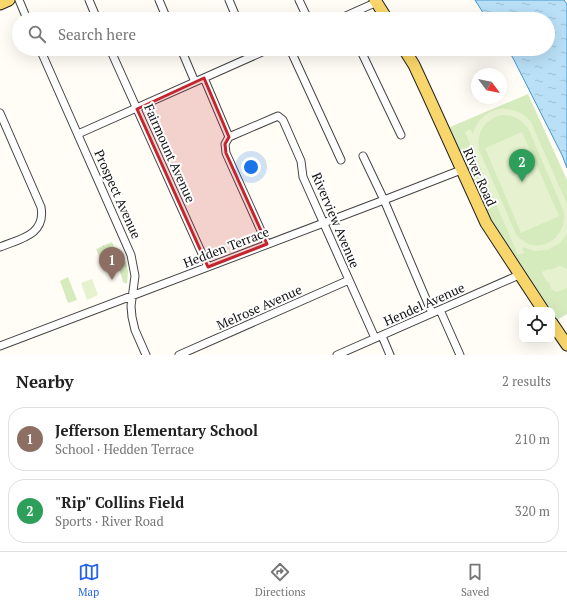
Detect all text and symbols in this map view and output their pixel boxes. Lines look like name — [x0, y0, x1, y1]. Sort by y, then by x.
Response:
search box — [12, 12, 555, 56]
icon: search — [26, 23, 48, 45]
text: Search here — [58, 24, 136, 44]
north arrow — [471, 68, 507, 104]
street label: Fairmount Avenue — [140, 101, 200, 205]
street label: River Road — [459, 145, 501, 209]
street label: Prospect Avenue — [90, 147, 146, 241]
pin: 2 — [509, 149, 535, 182]
your location — [241, 157, 261, 177]
street label: Riverview Avenue — [308, 169, 364, 271]
street label: Hedden Terrace — [181, 222, 271, 272]
pin: 1 — [99, 247, 125, 280]
street label: Hendel Avenue — [381, 278, 467, 330]
street label: Melrose Avenue — [214, 280, 304, 334]
map controls — [519, 307, 555, 343]
button: locate — [519, 307, 555, 343]
text: Nearby — [16, 370, 74, 393]
text: 2 results — [502, 372, 551, 390]
text: Jefferson Elementary School — [55, 420, 258, 440]
text: 1 — [26, 430, 34, 448]
text: 210 m — [515, 430, 550, 448]
text: School · Hedden Terrace — [55, 440, 194, 458]
text: "Rip" Collins Field — [55, 492, 184, 512]
text: 2 — [26, 502, 34, 520]
text: 320 m — [515, 502, 550, 520]
text: Sports · River Road — [55, 512, 164, 530]
tab: Map — [78, 561, 100, 599]
tab: Directions — [255, 561, 306, 599]
tab: Saved — [461, 561, 489, 599]

